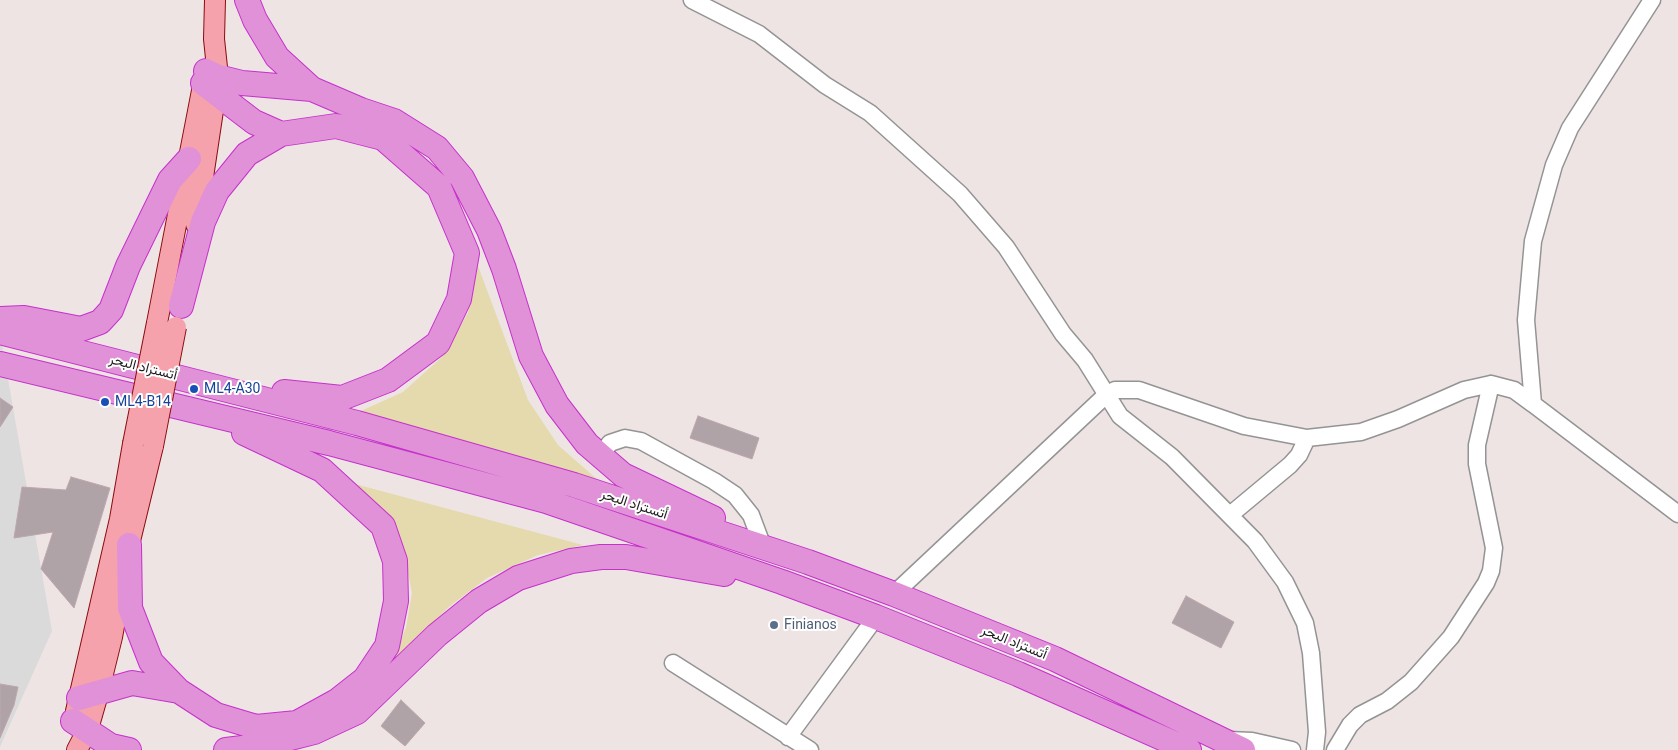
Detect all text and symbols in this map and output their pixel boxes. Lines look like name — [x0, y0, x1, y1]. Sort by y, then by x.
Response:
street label: أتستراد البحر — [107, 351, 179, 385]
place label: ML4-A30 — [204, 381, 260, 397]
marker: ML4-A30 — [188, 383, 200, 395]
place label: ML4-B14 — [115, 394, 171, 410]
marker: ML4-B14 — [99, 396, 111, 408]
street label: أتستراد البحر — [598, 486, 670, 524]
place label: Finianos — [784, 617, 837, 633]
marker: Finianos — [768, 619, 780, 631]
street label: أتستراد البحر — [979, 622, 1049, 664]

